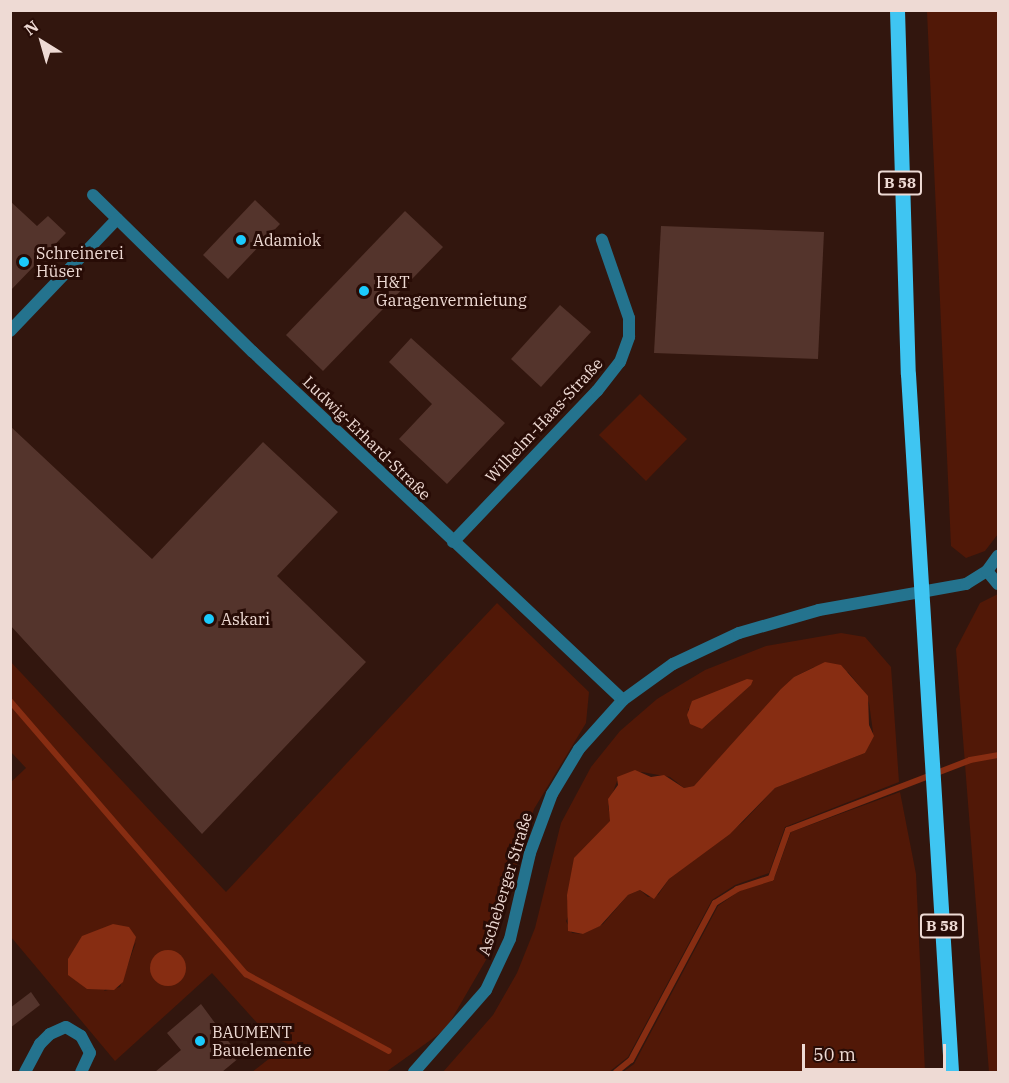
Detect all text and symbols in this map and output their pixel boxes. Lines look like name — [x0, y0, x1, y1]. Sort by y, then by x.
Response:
north arrow — [12, 12, 72, 72]
text: N — [20, 16, 42, 39]
road number: B 58 — [878, 171, 922, 195]
place label: Adamiok — [253, 230, 321, 250]
marker: Adamiok — [234, 233, 248, 247]
place label: Schreinerei Hüser — [36, 243, 124, 281]
marker: Schreinerei Hüser — [17, 255, 31, 269]
place label: H&T Garagenvermietung — [376, 272, 527, 310]
marker: H&T Garagenvermietung — [357, 284, 371, 298]
street label: Wilhelm-Haas-Straße — [481, 354, 607, 486]
street label: Ludwig-Erhard-Straße — [299, 372, 435, 504]
place label: Askari — [221, 609, 270, 629]
marker: Askari — [202, 612, 216, 626]
street label: Ascheberger Straße — [474, 810, 536, 958]
road number: B 58 — [920, 914, 964, 938]
place label: BAUMENT Bauelemente — [212, 1022, 312, 1060]
scale bar — [805, 1032, 949, 1070]
marker: BAUMENT Bauelemente — [193, 1034, 207, 1048]
text: 50 m — [813, 1043, 856, 1066]

